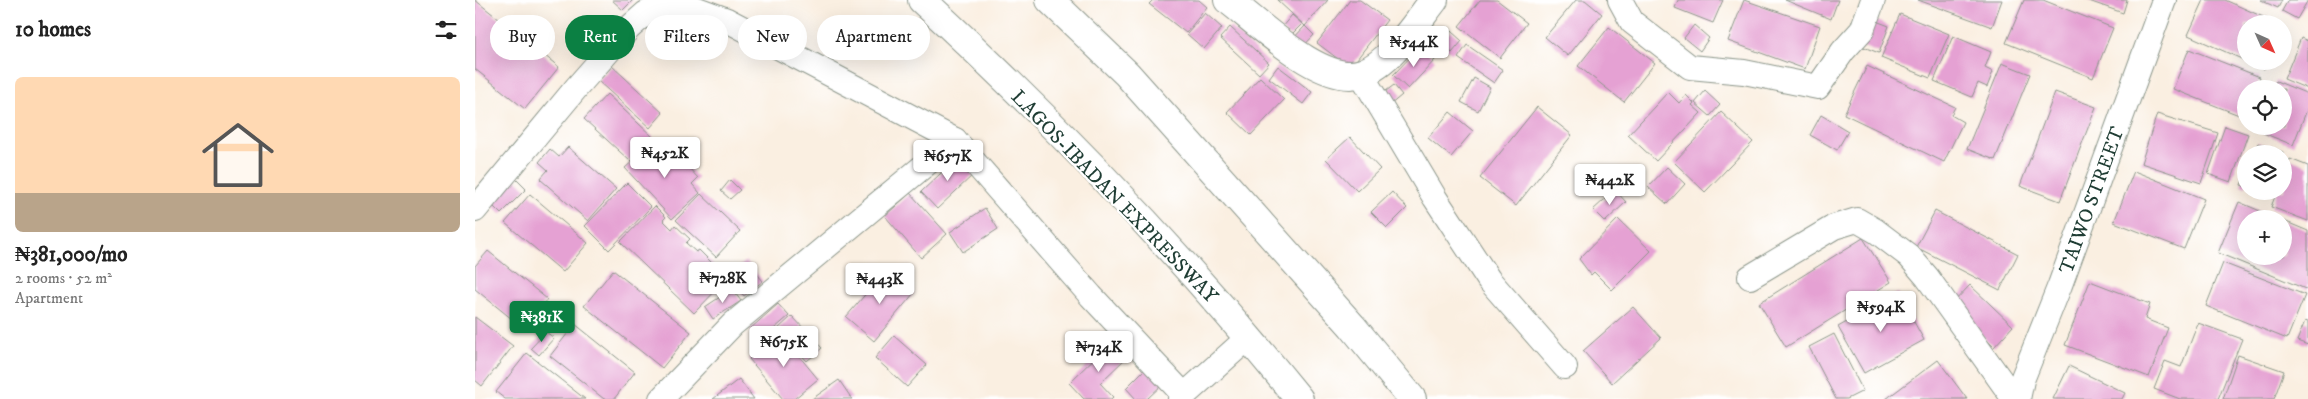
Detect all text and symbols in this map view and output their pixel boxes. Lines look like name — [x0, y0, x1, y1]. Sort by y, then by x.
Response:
chip: Buy — [490, 15, 555, 60]
chip: Rent — [565, 15, 635, 60]
chip: Filters — [645, 15, 728, 60]
chip: New — [738, 15, 807, 60]
chip: Apartment — [817, 15, 930, 60]
north arrow — [2237, 15, 2293, 70]
map controls — [2237, 15, 2292, 265]
icon: filters — [432, 16, 460, 44]
text: 10 homes — [15, 17, 91, 43]
pin: ₦544K — [1379, 26, 1449, 68]
text: ₦544K — [1390, 32, 1438, 52]
button: locate — [2237, 80, 2292, 135]
street label: LAGOS-IBADAN EXPRESSWAY — [1005, 85, 1223, 309]
icon: home — [193, 110, 283, 200]
street label: TAIWO STREET — [2054, 124, 2131, 277]
pin: ₦452K — [630, 136, 700, 179]
pin: ₦657K — [913, 140, 983, 182]
text: ₦452K — [641, 143, 689, 163]
button: layers — [2237, 145, 2292, 200]
text: ₦657K — [924, 146, 972, 166]
pin: ₦442K — [1575, 164, 1645, 206]
text: ₦442K — [1585, 170, 1635, 190]
button: + — [2237, 210, 2292, 265]
text: ₦381,000/mo — [15, 242, 127, 268]
pin: ₦728K — [688, 262, 758, 304]
pin: ₦443K — [845, 262, 915, 305]
text: 2 rooms · 52 m² — [15, 268, 112, 288]
text: ₦728K — [699, 268, 747, 288]
text: ₦443K — [856, 269, 904, 289]
text: Apartment — [15, 288, 83, 308]
pin: ₦594K — [1846, 290, 1916, 333]
text: ₦594K — [1857, 297, 1905, 317]
pin: ₦381K — [507, 300, 577, 343]
text: ₦381K — [521, 307, 563, 327]
pin: ₦675K — [749, 326, 819, 368]
pin: ₦734K — [1064, 330, 1134, 373]
text: ₦675K — [760, 332, 808, 352]
text: ₦734K — [1076, 337, 1122, 357]

